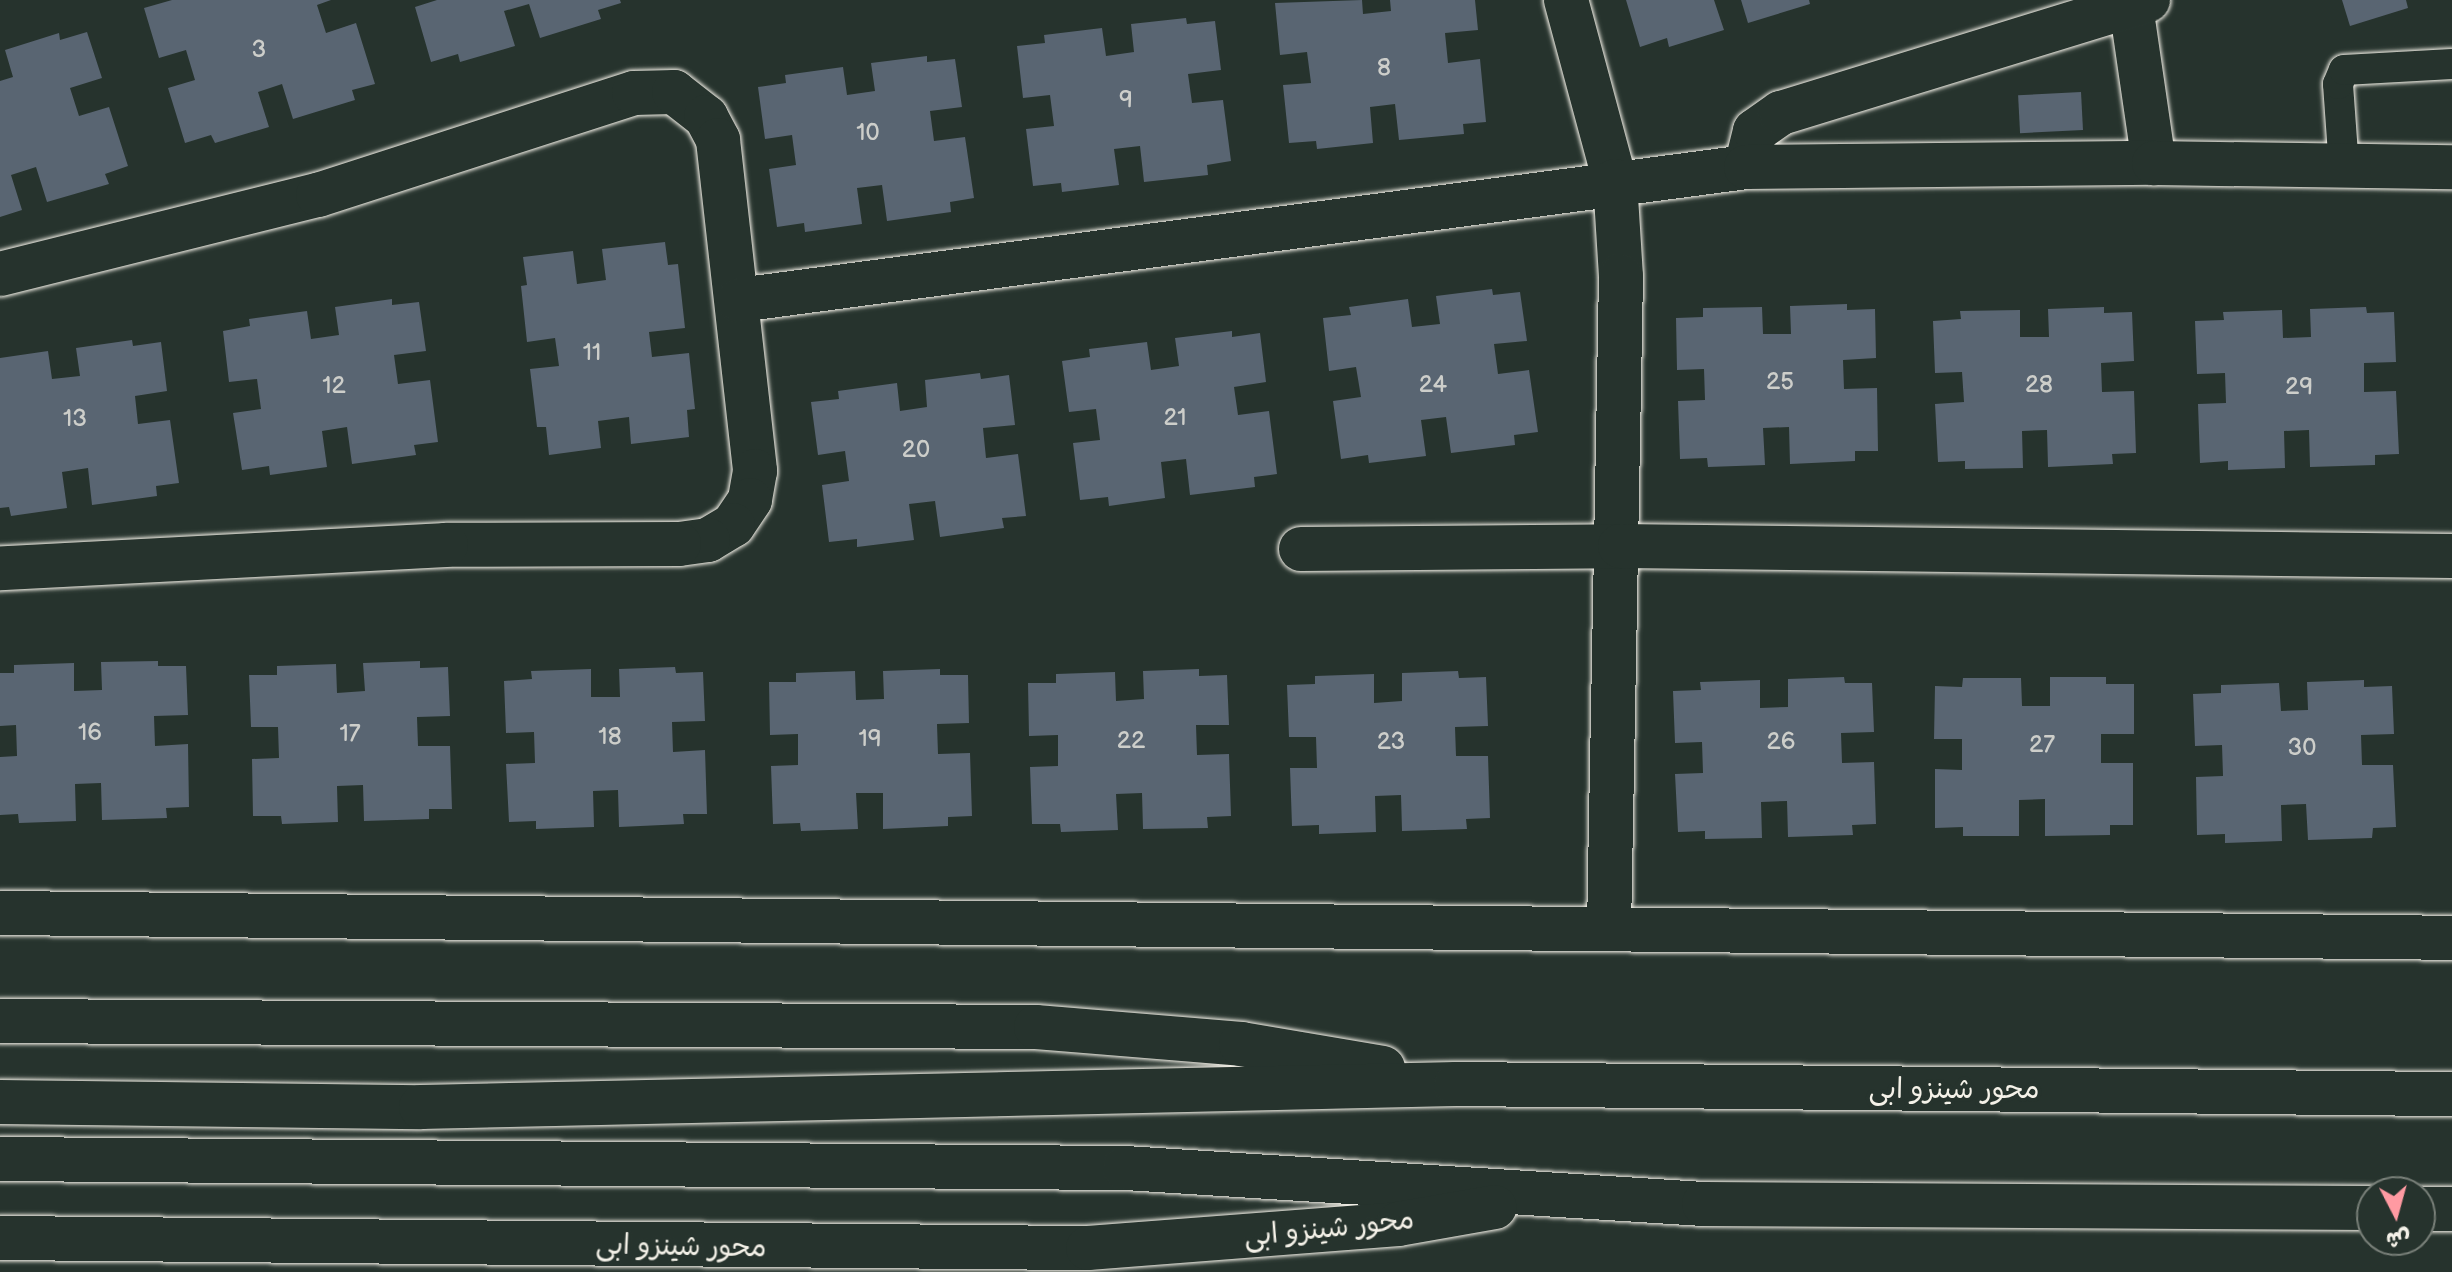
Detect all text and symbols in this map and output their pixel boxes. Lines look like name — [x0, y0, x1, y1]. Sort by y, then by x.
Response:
house number: 3 — [252, 36, 266, 64]
house number: 8 — [1377, 54, 1391, 82]
house number: 9 — [1119, 86, 1133, 114]
house number: 10 — [856, 119, 880, 147]
house number: 11 — [583, 339, 601, 367]
house number: 25 — [1766, 368, 1794, 396]
house number: 24 — [1419, 371, 1447, 399]
house number: 28 — [2025, 371, 2053, 399]
house number: 12 — [322, 372, 346, 400]
house number: 29 — [2285, 373, 2313, 401]
house number: 21 — [1163, 404, 1187, 432]
house number: 13 — [63, 405, 87, 433]
house number: 20 — [902, 436, 930, 464]
house number: 16 — [78, 719, 102, 747]
house number: 17 — [339, 720, 361, 748]
house number: 18 — [598, 723, 622, 751]
house number: 19 — [858, 725, 882, 753]
house number: 22 — [1117, 727, 1145, 755]
house number: 23 — [1377, 728, 1405, 756]
house number: 26 — [1767, 728, 1795, 756]
house number: 27 — [2029, 731, 2055, 759]
house number: 30 — [2288, 734, 2316, 762]
street label: محور شينزو ابى — [1869, 1073, 2039, 1107]
north arrow — [2356, 1176, 2436, 1256]
street label: محور شينزو ابى — [1242, 1203, 1416, 1255]
text: ش — [2385, 1224, 2412, 1253]
street label: محور شينزو ابى — [595, 1229, 767, 1265]

